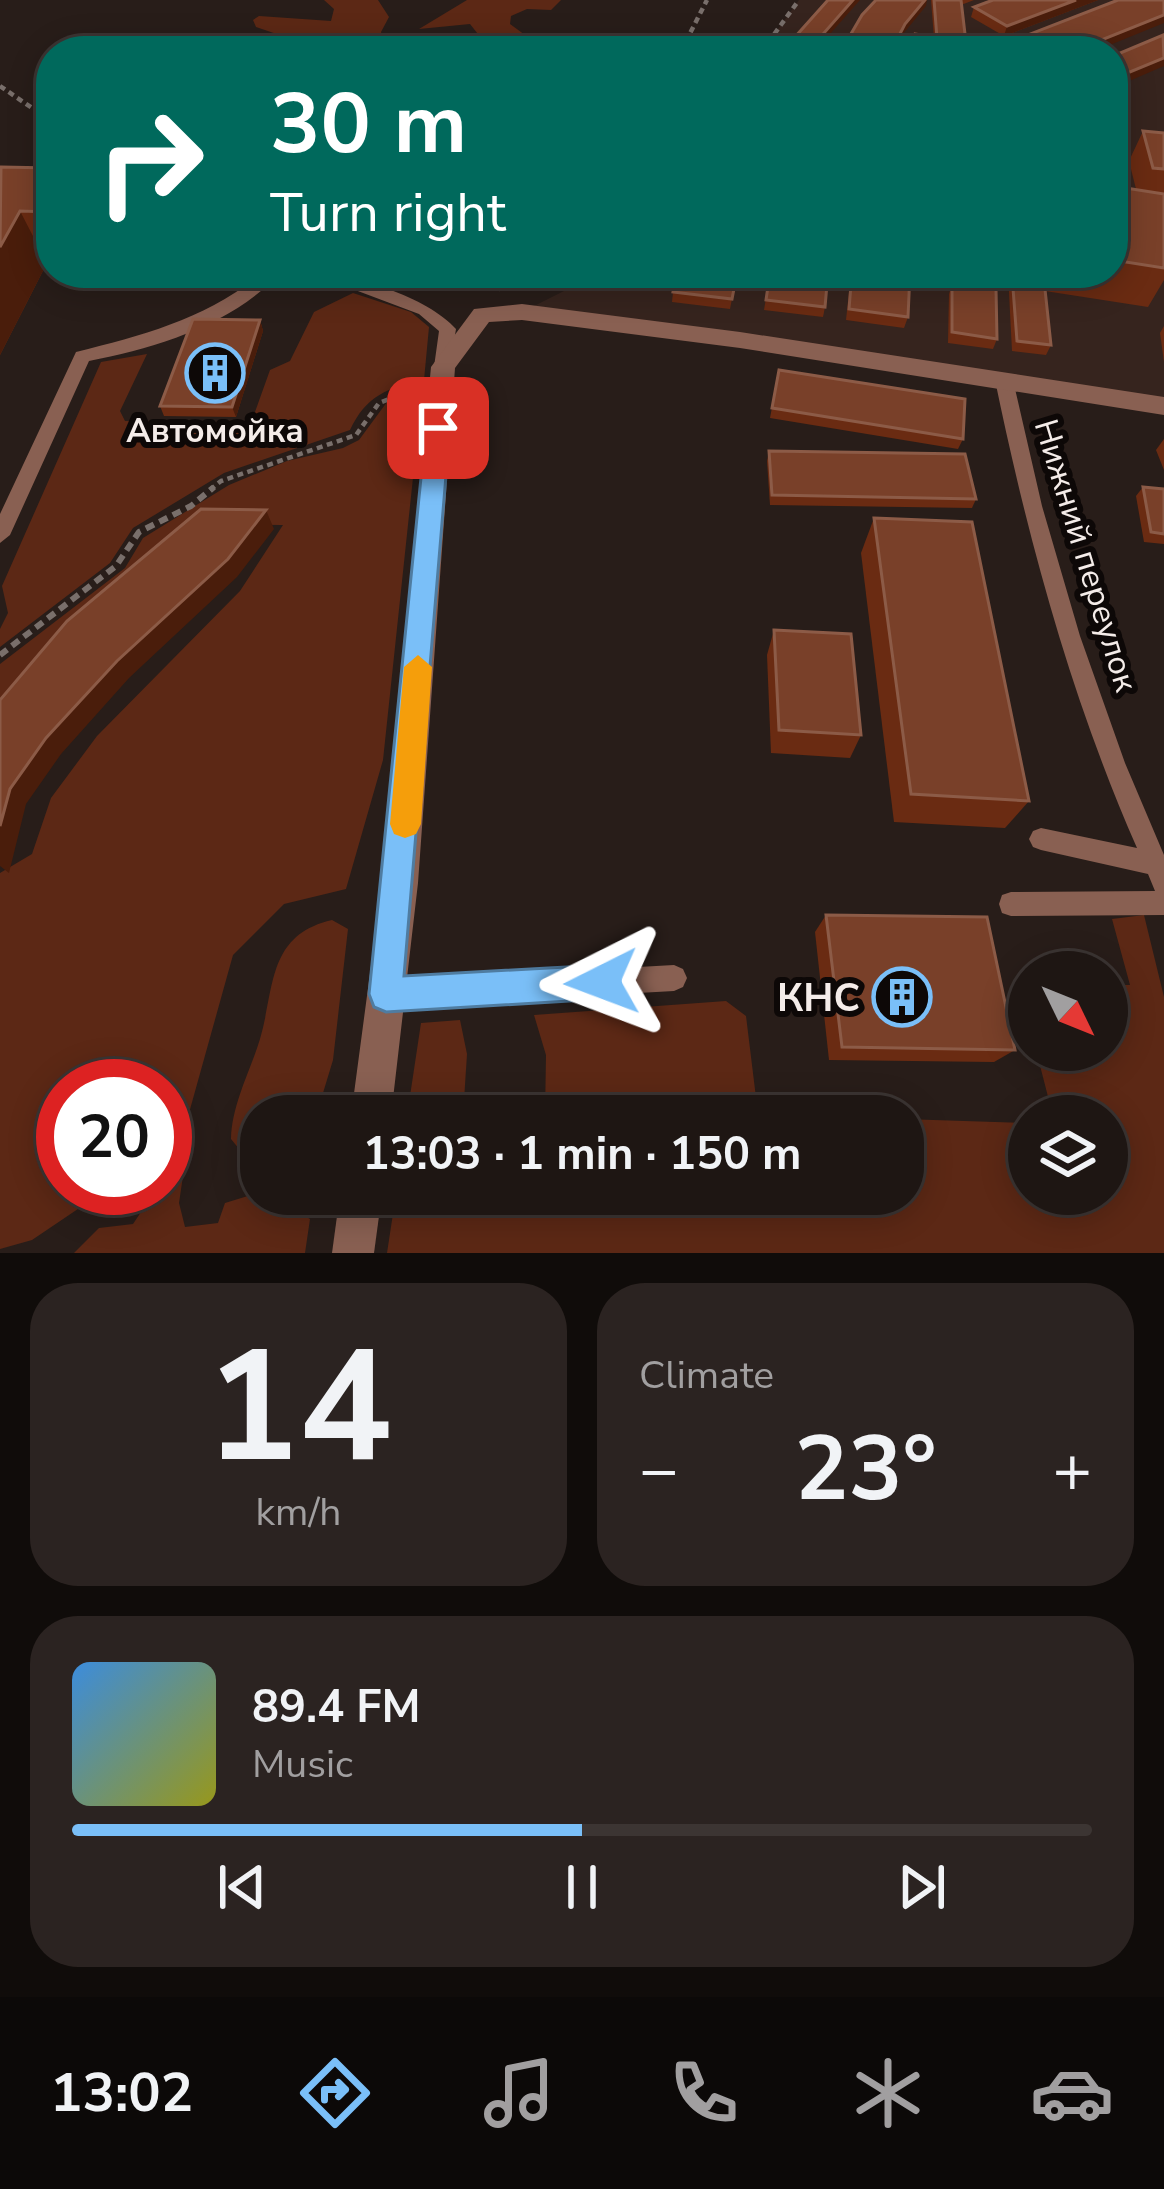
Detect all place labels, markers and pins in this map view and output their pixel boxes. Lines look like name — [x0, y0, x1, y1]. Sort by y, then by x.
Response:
building icon: Автомойка — [184, 342, 246, 404]
pin — [387, 377, 489, 479]
place label: Автомойка — [126, 409, 304, 454]
building icon: КНС — [871, 966, 933, 1028]
place label: КНС — [777, 972, 860, 1025]

